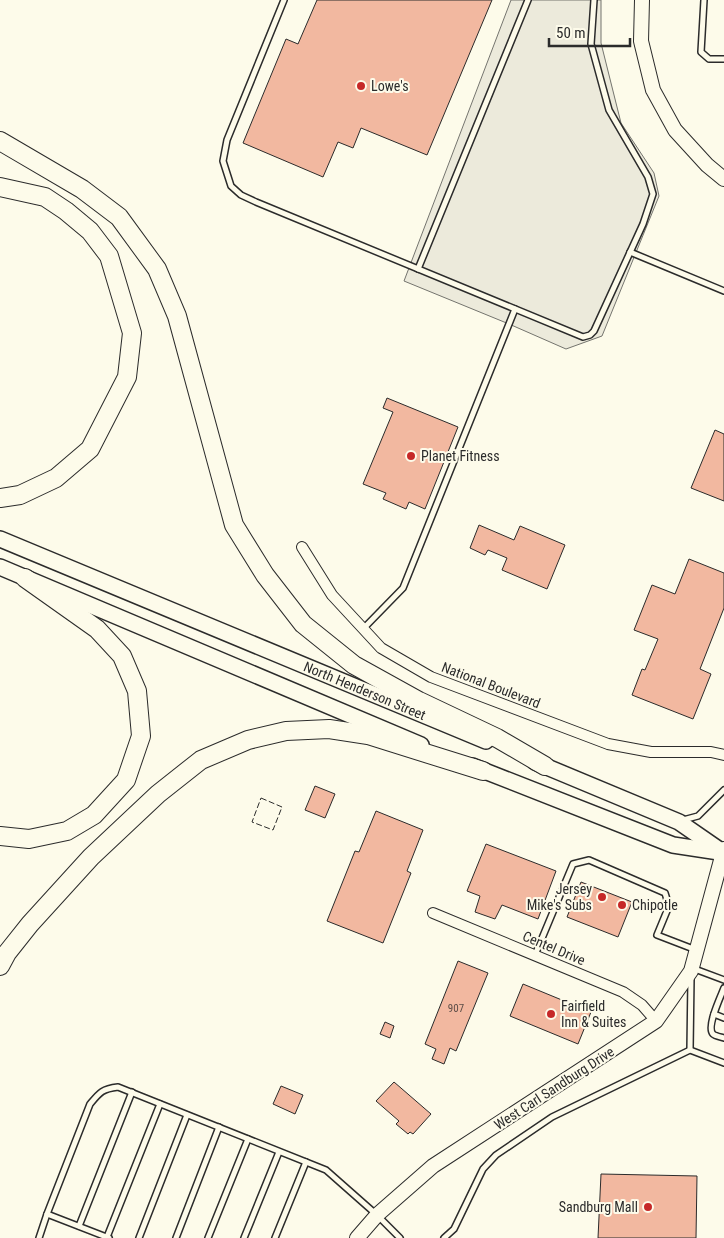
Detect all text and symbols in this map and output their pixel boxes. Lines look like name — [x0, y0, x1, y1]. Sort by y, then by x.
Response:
scale bar — [549, 15, 630, 47]
text: 50 m — [556, 24, 586, 42]
place label: Lowe's — [371, 78, 409, 94]
marker: Lowe's — [355, 80, 367, 92]
place label: Planet Fitness — [421, 448, 500, 464]
marker: Planet Fitness — [405, 450, 417, 462]
street label: North Henderson Street — [301, 658, 428, 723]
street label: National Boulevard — [439, 659, 543, 711]
place label: Jersey Mike's Subs — [527, 881, 592, 913]
marker: Jersey Mike's Subs — [596, 891, 608, 903]
place label: Chipotle — [632, 897, 678, 913]
marker: Chipotle — [616, 899, 628, 911]
street label: Centel Drive — [520, 928, 588, 968]
place label: Fairfield Inn & Suites — [561, 998, 626, 1030]
house number: 907 — [448, 1002, 464, 1015]
marker: Fairfield Inn & Suites — [545, 1008, 557, 1020]
street label: West Carl Sandburg Drive — [491, 1043, 617, 1133]
place label: Sandburg Mall — [559, 1199, 638, 1215]
marker: Sandburg Mall — [642, 1201, 654, 1213]

